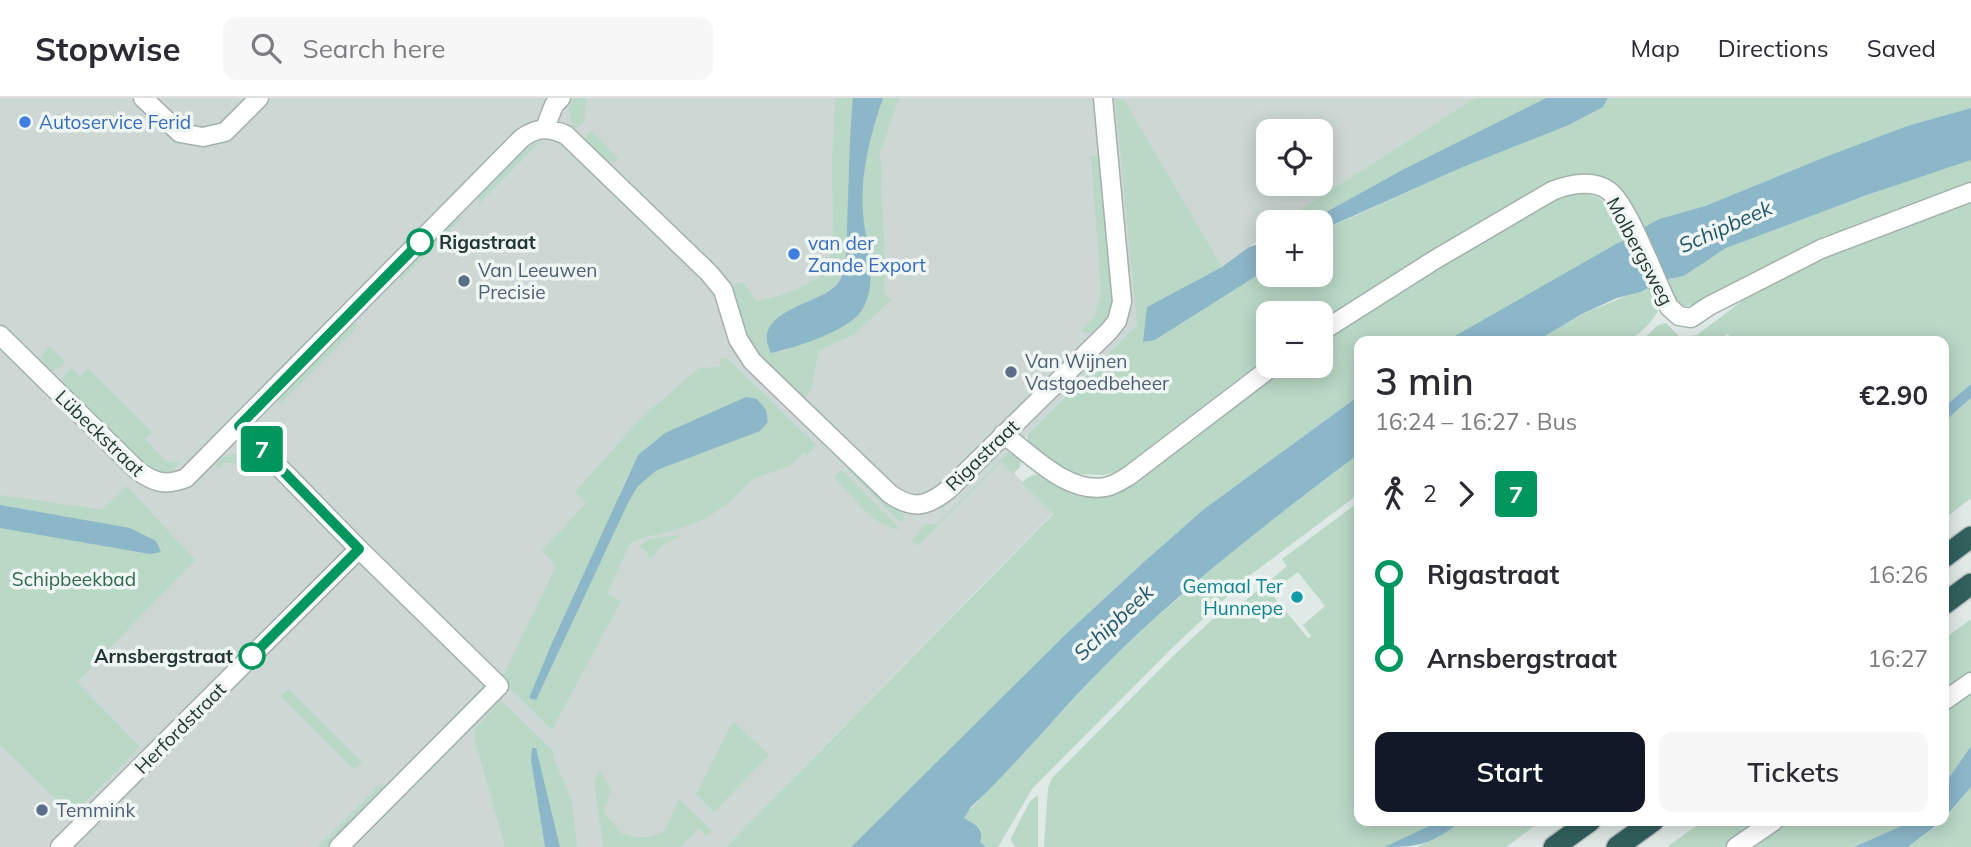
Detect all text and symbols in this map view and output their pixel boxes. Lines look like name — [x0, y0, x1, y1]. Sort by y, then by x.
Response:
search box — [223, 17, 713, 80]
text: Stopwise — [35, 28, 181, 69]
icon: search — [247, 29, 285, 67]
text: Search here — [303, 32, 445, 65]
text: Map — [1630, 33, 1680, 63]
text: Directions — [1718, 33, 1829, 63]
text: Saved — [1867, 33, 1936, 63]
place label: Autoservice Ferid — [39, 110, 191, 134]
marker: Autoservice Ferid — [17, 114, 33, 130]
map controls — [1256, 119, 1333, 378]
button: locate — [1256, 119, 1333, 196]
street label: Molbergsweg — [1601, 193, 1679, 309]
water label: Schipbeek — [1674, 193, 1777, 258]
button: + — [1256, 210, 1333, 287]
marker: Rigastraat — [407, 229, 433, 255]
place label: Rigastraat — [439, 230, 536, 254]
place label: van der Zande Export — [808, 231, 926, 277]
marker: van der Zande Export — [786, 246, 802, 262]
place label: Van Leeuwen Precisie — [478, 258, 597, 304]
marker: Van Leeuwen Precisie — [456, 273, 472, 289]
button: − — [1256, 301, 1333, 378]
place label: Van Wijnen Vastgoedbeheer — [1025, 349, 1169, 395]
text: 3 min — [1375, 357, 1474, 405]
marker: Van Wijnen Vastgoedbeheer — [1003, 364, 1019, 380]
text: €2.90 — [1859, 379, 1928, 412]
street label: Lübeckstraat — [51, 385, 150, 482]
text: 16:24 – 16:27 · Bus — [1375, 407, 1577, 436]
street label: Rigastraat — [940, 414, 1024, 496]
line badge: 7 — [239, 426, 285, 472]
text: 7 — [255, 434, 269, 464]
icon: walk — [1375, 475, 1413, 513]
icon: forward — [1447, 475, 1485, 513]
text: 2 — [1423, 479, 1437, 508]
text: 7 — [1509, 479, 1523, 509]
text: Rigastraat — [1427, 558, 1559, 591]
text: 16:26 — [1868, 560, 1928, 589]
park label: Schipbeekbad — [12, 567, 136, 591]
place label: Gemaal Ter Hunnepe — [1183, 574, 1283, 620]
water label: Schipbeek — [1068, 578, 1159, 665]
marker: Gemaal Ter Hunnepe — [1289, 589, 1305, 605]
text: Arnsbergstraat — [1427, 642, 1617, 675]
marker: Arnsbergstraat — [239, 643, 265, 669]
place label: Arnsbergstraat — [94, 644, 233, 668]
text: 16:27 — [1868, 644, 1928, 673]
street label: Herfordstraat — [129, 677, 231, 779]
button: Start — [1375, 732, 1645, 812]
button: Tickets — [1659, 732, 1928, 812]
place label: Temmink — [56, 798, 135, 822]
marker: Temmink — [34, 802, 50, 818]

